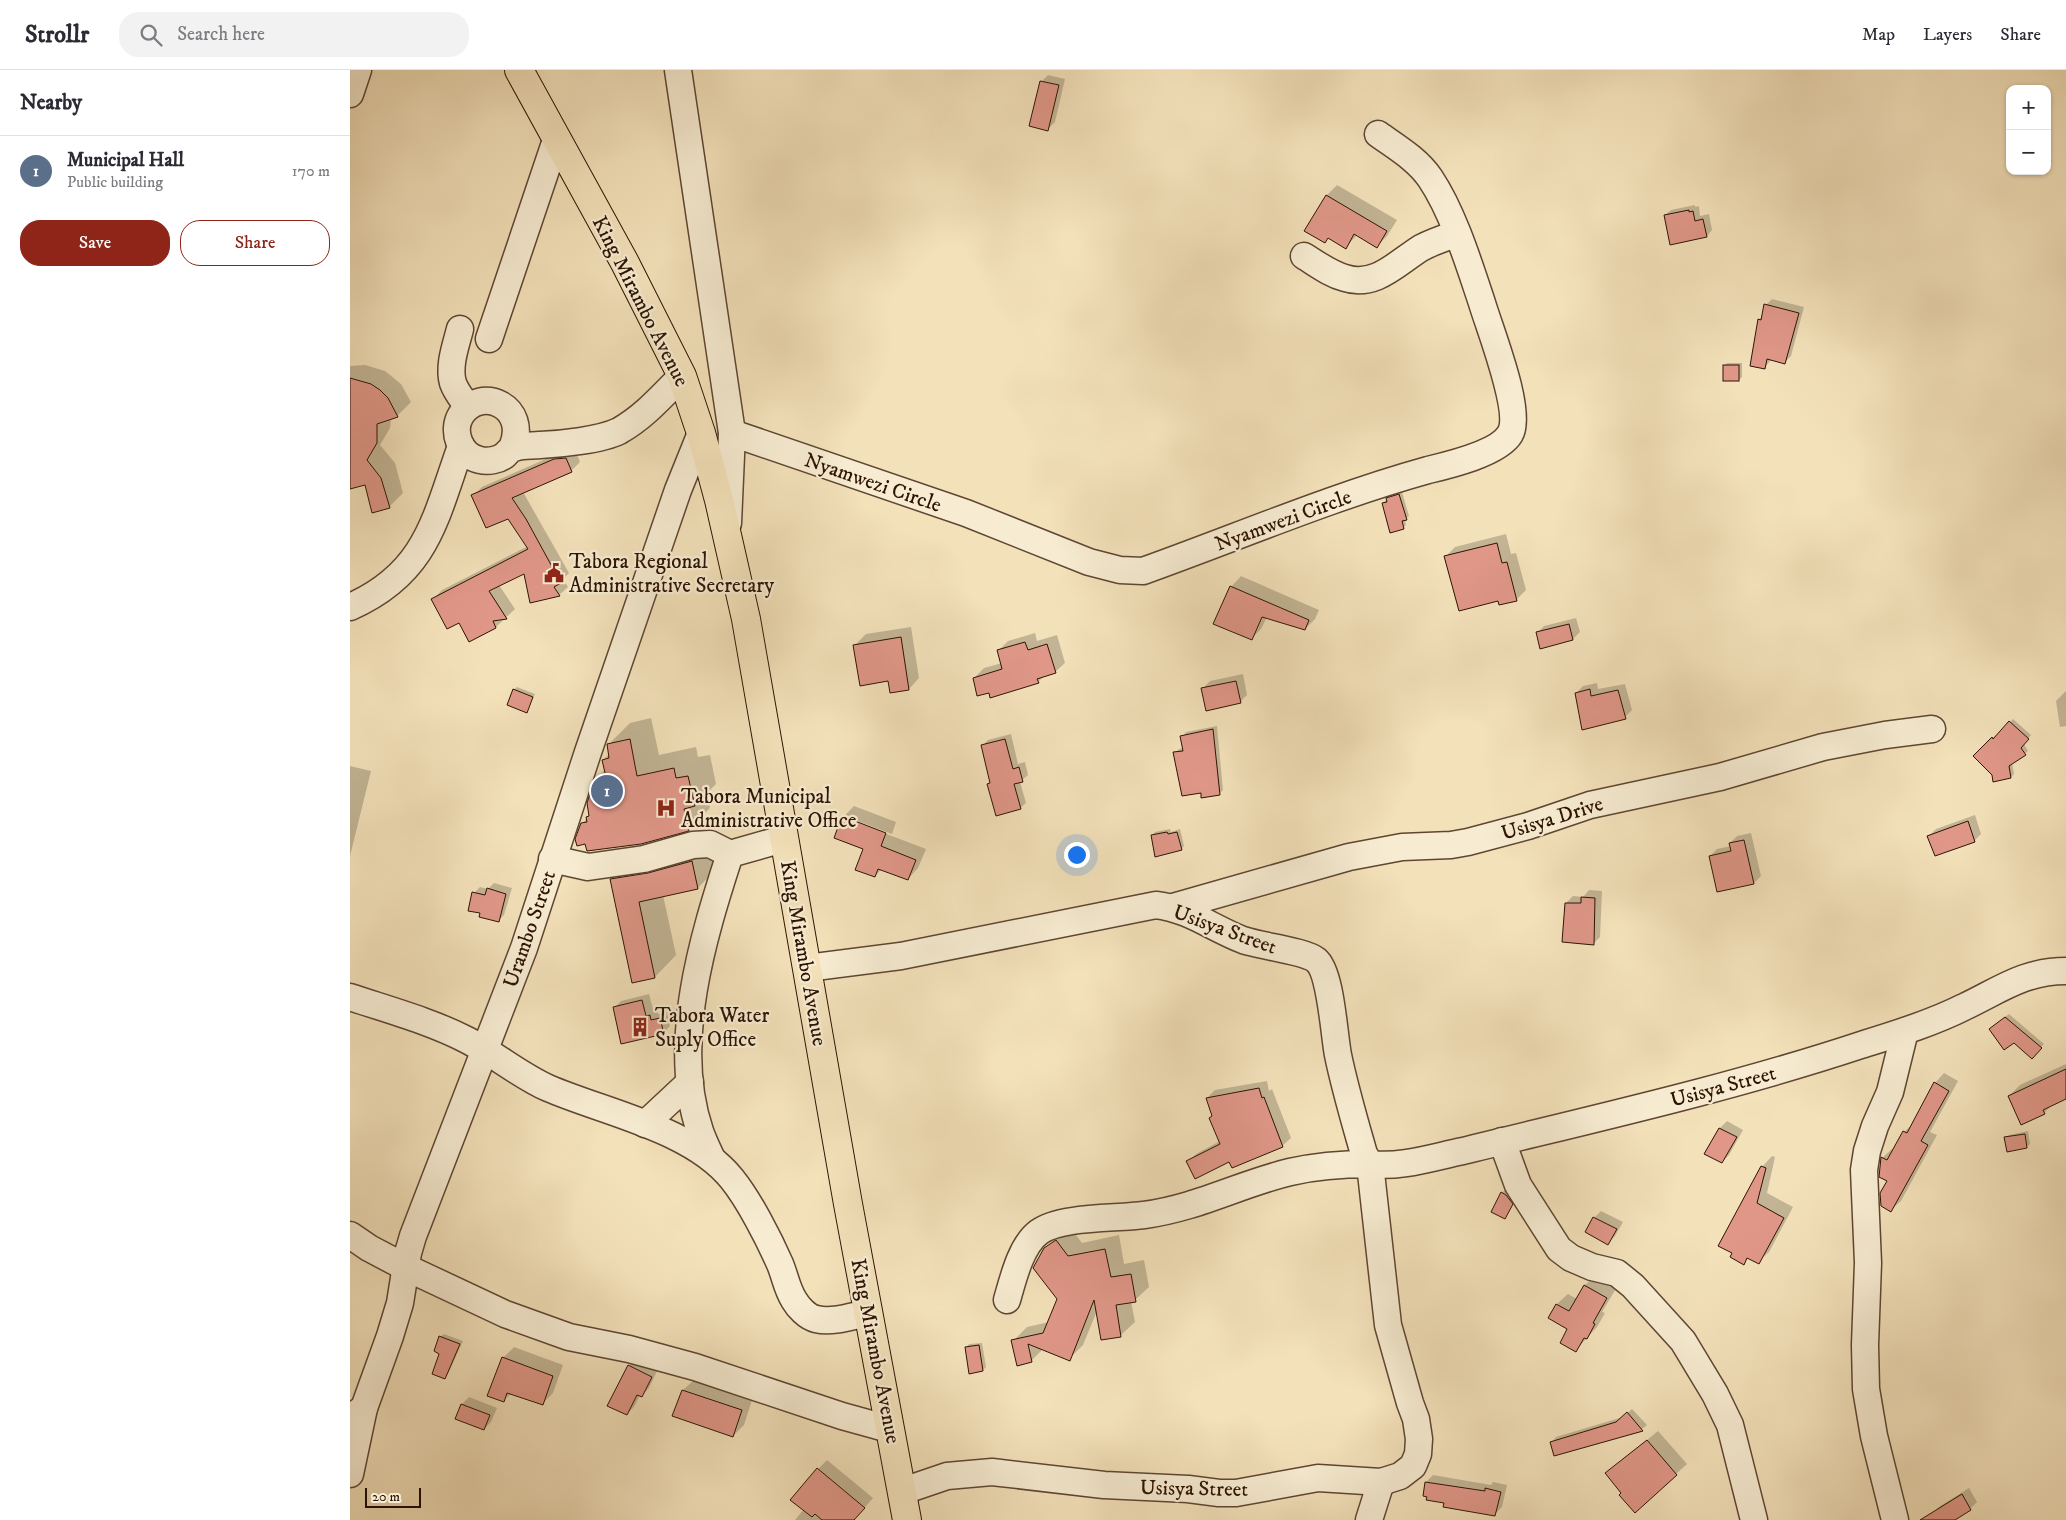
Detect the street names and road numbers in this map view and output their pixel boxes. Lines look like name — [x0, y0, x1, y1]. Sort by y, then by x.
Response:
street label: King Mirambo Avenue — [586, 212, 695, 391]
street label: Nyamwezi Circle — [801, 447, 945, 519]
street label: Nyamwezi Circle — [1212, 484, 1355, 558]
street label: Usisya Drive — [1498, 791, 1607, 847]
street label: King Mirambo Avenue — [774, 858, 832, 1048]
street label: Urambo Street — [498, 867, 562, 991]
street label: Usisya Street — [1169, 899, 1280, 961]
street label: Usisya Street — [1668, 1060, 1779, 1114]
street label: King Mirambo Avenue — [844, 1256, 906, 1446]
street label: Usisya Street — [1140, 1475, 1249, 1503]

